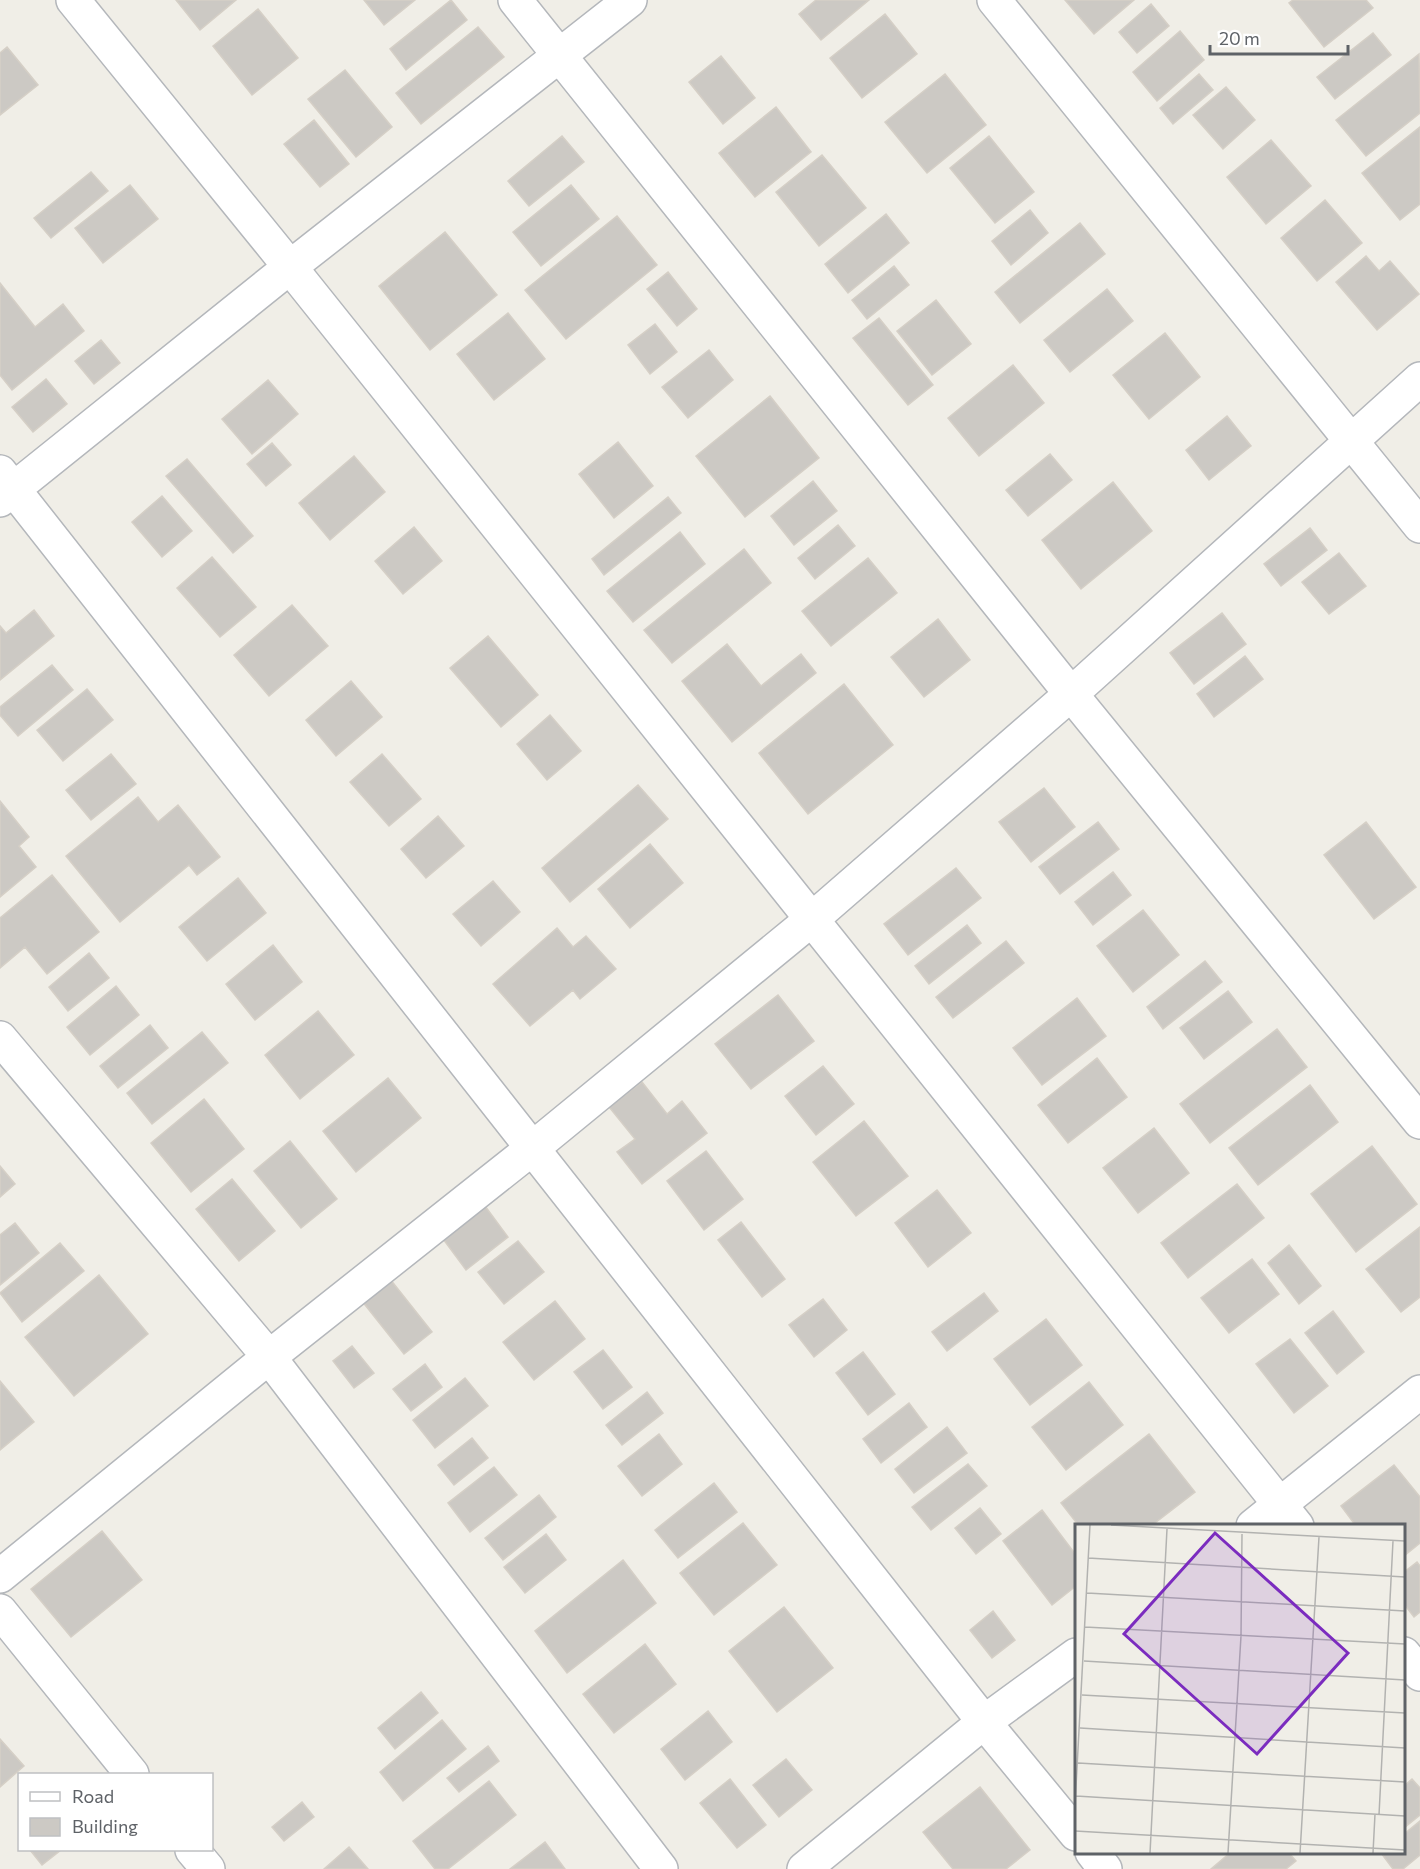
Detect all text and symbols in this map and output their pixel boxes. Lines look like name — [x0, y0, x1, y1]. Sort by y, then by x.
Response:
scale bar — [1210, 18, 1348, 56]
text: 20 m — [1219, 27, 1260, 49]
inset map — [1075, 1524, 1405, 1854]
legend — [18, 1773, 213, 1851]
text: Road — [72, 1785, 114, 1807]
text: Building — [72, 1815, 138, 1837]

